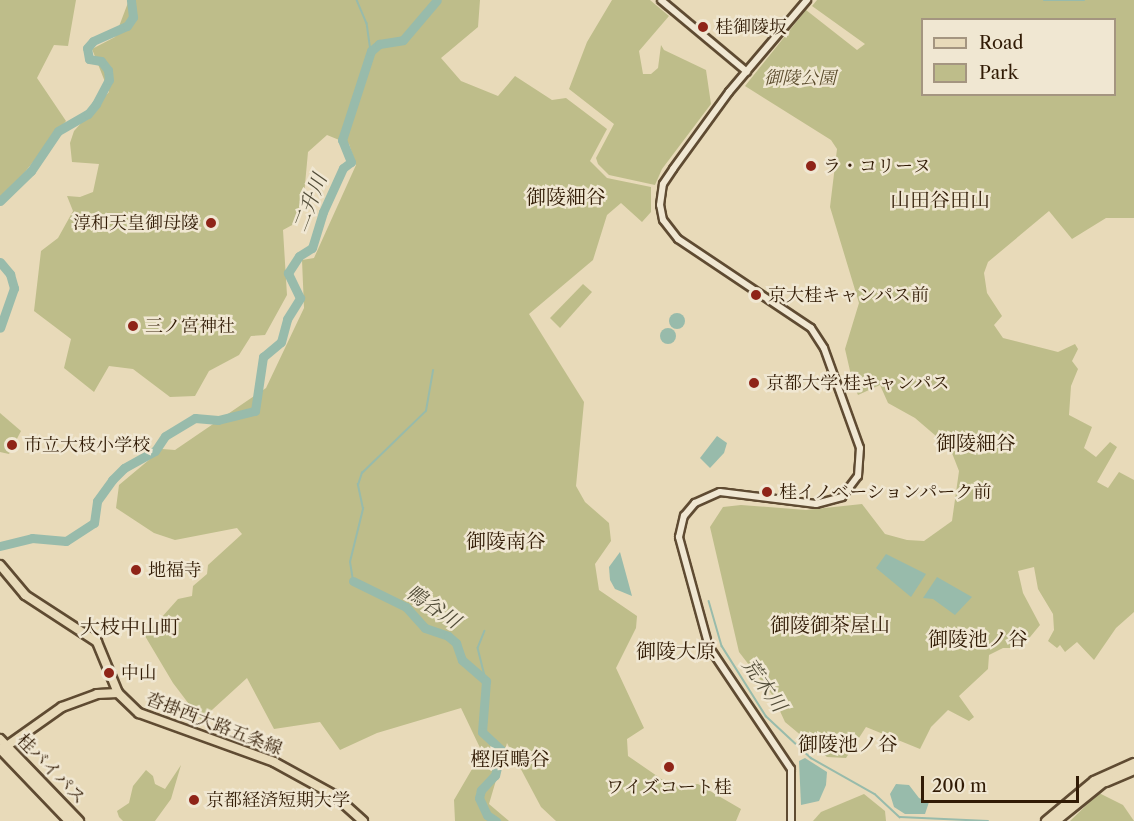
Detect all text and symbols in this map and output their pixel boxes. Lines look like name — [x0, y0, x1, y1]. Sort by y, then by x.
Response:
place label: 桂御陵坂 — [715, 16, 787, 38]
legend — [921, 18, 1116, 96]
marker: 桂御陵坂 — [696, 20, 710, 34]
text: Road — [979, 32, 1024, 54]
text: Park — [979, 62, 1018, 84]
park label: 御陵公園 — [764, 67, 836, 89]
place label: ラ・コリーヌ — [823, 155, 931, 177]
marker: ラ・コリーヌ — [804, 159, 818, 173]
water label: 二升川 — [288, 171, 332, 235]
district label: 御陵細谷 — [526, 185, 606, 209]
district label: 山田谷田山 — [890, 188, 990, 212]
place label: 淳和天皇御母陵 — [73, 212, 199, 234]
marker: 淳和天皇御母陵 — [204, 216, 218, 230]
place label: 京大桂キャンパス前 — [768, 284, 930, 306]
marker: 京大桂キャンパス前 — [749, 288, 763, 302]
place label: 三ノ宮神社 — [145, 315, 235, 337]
marker: 三ノ宮神社 — [126, 319, 140, 333]
place label: 京都大学 桂キャンパス — [766, 372, 951, 394]
marker: 京都大学 桂キャンパス — [747, 376, 761, 390]
district label: 御陵細谷 — [936, 431, 1016, 455]
place label: 市立大枝小学校 — [24, 434, 150, 456]
marker: 市立大枝小学校 — [5, 438, 19, 452]
place label: 桂イノベーションパーク前 — [779, 481, 995, 503]
marker: 桂イノベーションパーク前 — [760, 485, 774, 499]
district label: 御陵南谷 — [466, 529, 546, 553]
place label: 地福寺 — [148, 559, 202, 581]
marker: 地福寺 — [129, 563, 143, 577]
water label: 鴨谷川 — [401, 580, 465, 634]
district label: 御陵御茶屋山 — [770, 613, 890, 637]
district label: 大枝中山町 — [80, 615, 180, 639]
district label: 御陵池ノ谷 — [928, 627, 1028, 651]
district label: 御陵大原 — [636, 639, 716, 663]
water label: 荒木川 — [737, 654, 791, 716]
place label: 中山 — [121, 662, 157, 684]
marker: 中山 — [102, 666, 116, 680]
street label: 沓掛西大路五条線 — [143, 688, 285, 760]
street label: 桂バイパス — [12, 729, 90, 809]
district label: 御陵池ノ谷 — [798, 732, 898, 756]
district label: 樫原鴫谷 — [470, 747, 550, 771]
marker: ワイズコート桂 — [662, 760, 676, 774]
scale bar — [924, 764, 1082, 802]
text: 200 m — [932, 775, 987, 797]
place label: ワイズコート桂 — [606, 776, 732, 798]
place label: 京都経済短期大学 — [206, 789, 350, 811]
marker: 京都経済短期大学 — [187, 793, 201, 807]

